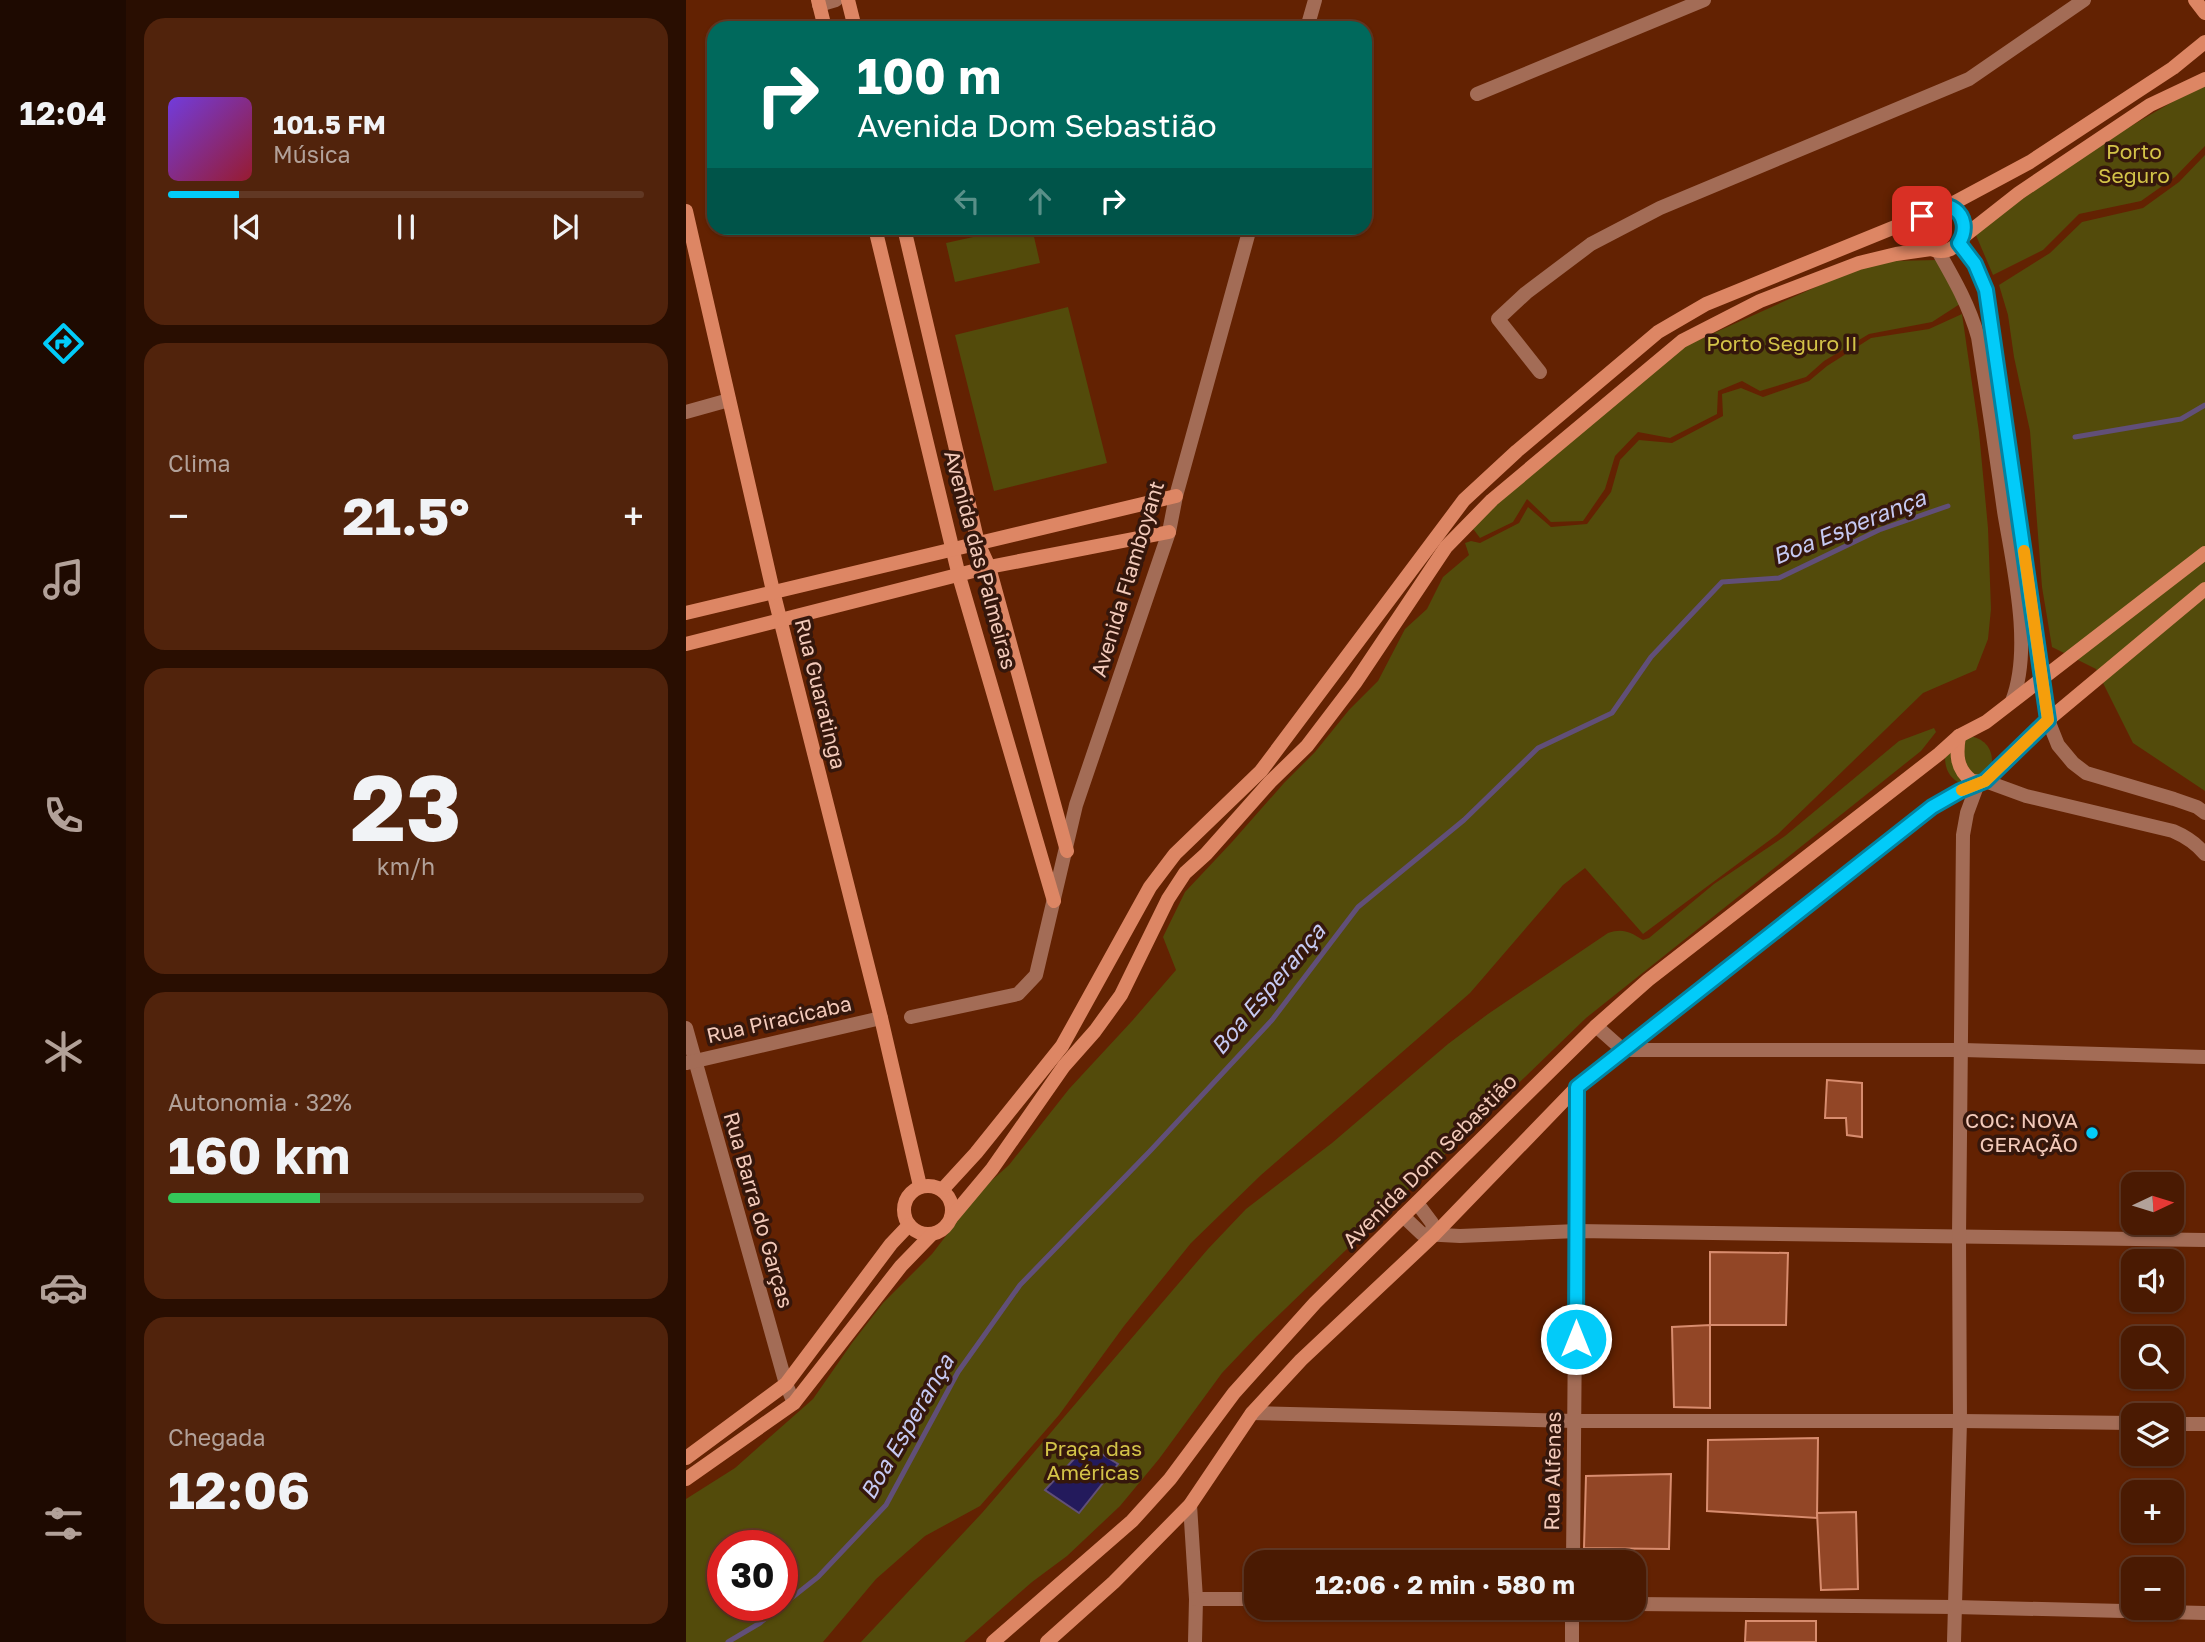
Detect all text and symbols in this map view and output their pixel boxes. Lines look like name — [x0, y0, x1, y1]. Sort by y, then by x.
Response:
text: 100 m — [857, 46, 1001, 105]
icon: right — [742, 49, 833, 140]
text: 12:04 — [19, 94, 107, 132]
text: Avenida Dom Sebastião — [857, 106, 1217, 144]
text: 101.5 FM — [273, 109, 386, 140]
park label: Porto Seguro — [2098, 138, 2170, 188]
text: Música — [273, 140, 351, 168]
icon: left — [948, 182, 986, 220]
icon: ahead — [1021, 182, 1059, 220]
icon: right — [1094, 182, 1132, 220]
pin — [1892, 186, 1952, 246]
icon: arrive — [1903, 197, 1941, 235]
icon: previous — [228, 208, 266, 246]
icon: pause — [387, 208, 425, 246]
icon: next — [546, 208, 584, 246]
icon: directions — [39, 319, 88, 368]
park label: Porto Seguro II — [1706, 330, 1858, 356]
street label: Avenida das Palmeiras — [939, 447, 1023, 672]
text: Clima — [168, 449, 231, 477]
street label: Avenida Flamboyant — [1085, 477, 1169, 680]
water label: Boa Esperança — [1768, 482, 1930, 570]
text: 21.5° — [342, 484, 470, 546]
text: − — [168, 493, 189, 538]
text: + — [623, 493, 644, 538]
icon: music — [39, 555, 88, 604]
street label: Rua Guaratinga — [790, 616, 852, 772]
text: 23 — [350, 752, 462, 861]
icon: phone — [39, 791, 88, 840]
text: km/h — [377, 852, 435, 880]
water label: Boa Esperança — [1204, 916, 1331, 1060]
street label: Rua Piracicaba — [704, 990, 854, 1048]
icon: climate — [39, 1027, 88, 1076]
street label: Avenida Dom Sebastião — [1337, 1068, 1522, 1253]
text: Autonomia · 32% — [168, 1088, 352, 1116]
place label: COC: NOVA GERAÇÃO — [1965, 1107, 2078, 1157]
street label: Rua Barra do Garças — [719, 1109, 799, 1311]
text: 160 km — [168, 1123, 350, 1185]
marker: COC: NOVA GERAÇÃO — [2084, 1125, 2100, 1141]
north arrow — [2121, 1172, 2184, 1236]
map controls — [2121, 1172, 2184, 1620]
button: sound — [2121, 1249, 2184, 1312]
icon: car — [39, 1263, 88, 1312]
position arrow — [1539, 1302, 1613, 1376]
button: search — [2121, 1326, 2184, 1389]
water label: Boa Esperança — [853, 1348, 960, 1504]
button: layers — [2121, 1403, 2184, 1466]
street label: Rua Alfenas — [1538, 1411, 1566, 1531]
text: Chegada — [168, 1423, 265, 1451]
park label: Praça das Américas — [1044, 1435, 1142, 1485]
text: 12:06 — [168, 1458, 310, 1520]
button: + — [2121, 1480, 2184, 1543]
icon: filters — [39, 1499, 88, 1548]
speed limit sign: 30 — [707, 1530, 798, 1621]
button: − — [2121, 1557, 2184, 1620]
text: 12:06 · 2 min · 580 m — [1315, 1569, 1575, 1600]

